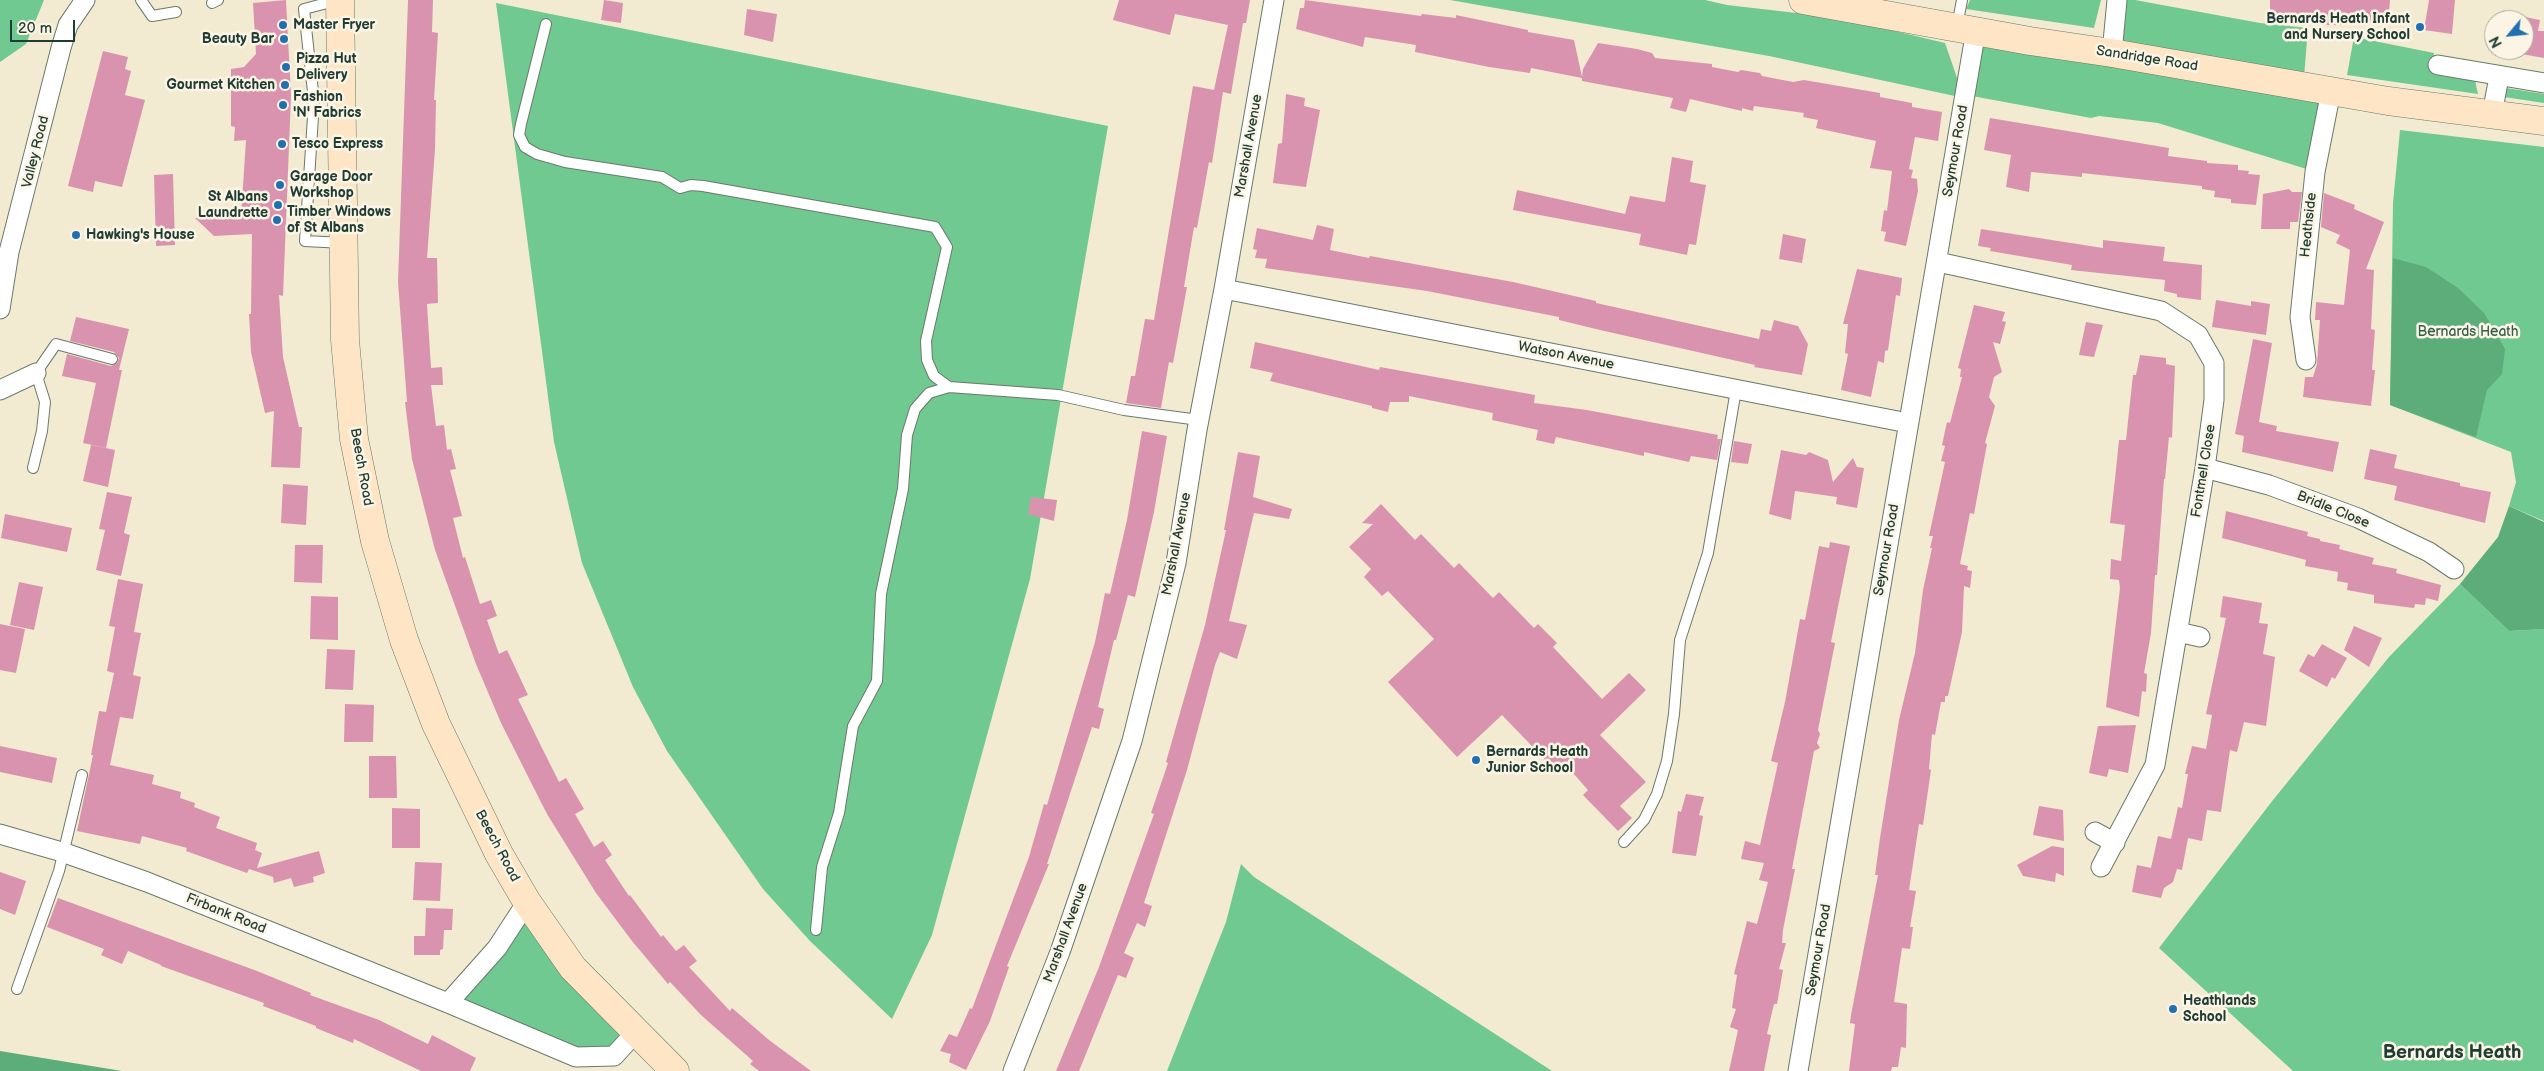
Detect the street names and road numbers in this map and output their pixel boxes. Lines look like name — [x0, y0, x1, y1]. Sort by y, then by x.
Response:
street label: Sandridge Road — [2095, 43, 2199, 75]
street label: Marshall Avenue — [1232, 93, 1266, 199]
street label: Seymour Road — [1940, 104, 1972, 198]
street label: Valley Road — [19, 114, 53, 190]
street label: Heathside — [2297, 192, 2321, 258]
street label: Watson Avenue — [1516, 338, 1616, 374]
street label: Fontmell Close — [2188, 423, 2220, 519]
street label: Beech Road — [346, 427, 376, 507]
street label: Bridle Close — [2294, 488, 2372, 532]
street label: Marshall Avenue — [1159, 491, 1195, 597]
street label: Seymour Road — [1871, 503, 1903, 597]
street label: Beech Road — [471, 807, 523, 885]
street label: Marshall Avenue — [1040, 881, 1092, 985]
street label: Firbank Road — [184, 890, 268, 938]
street label: Seymour Road — [1803, 903, 1835, 997]

